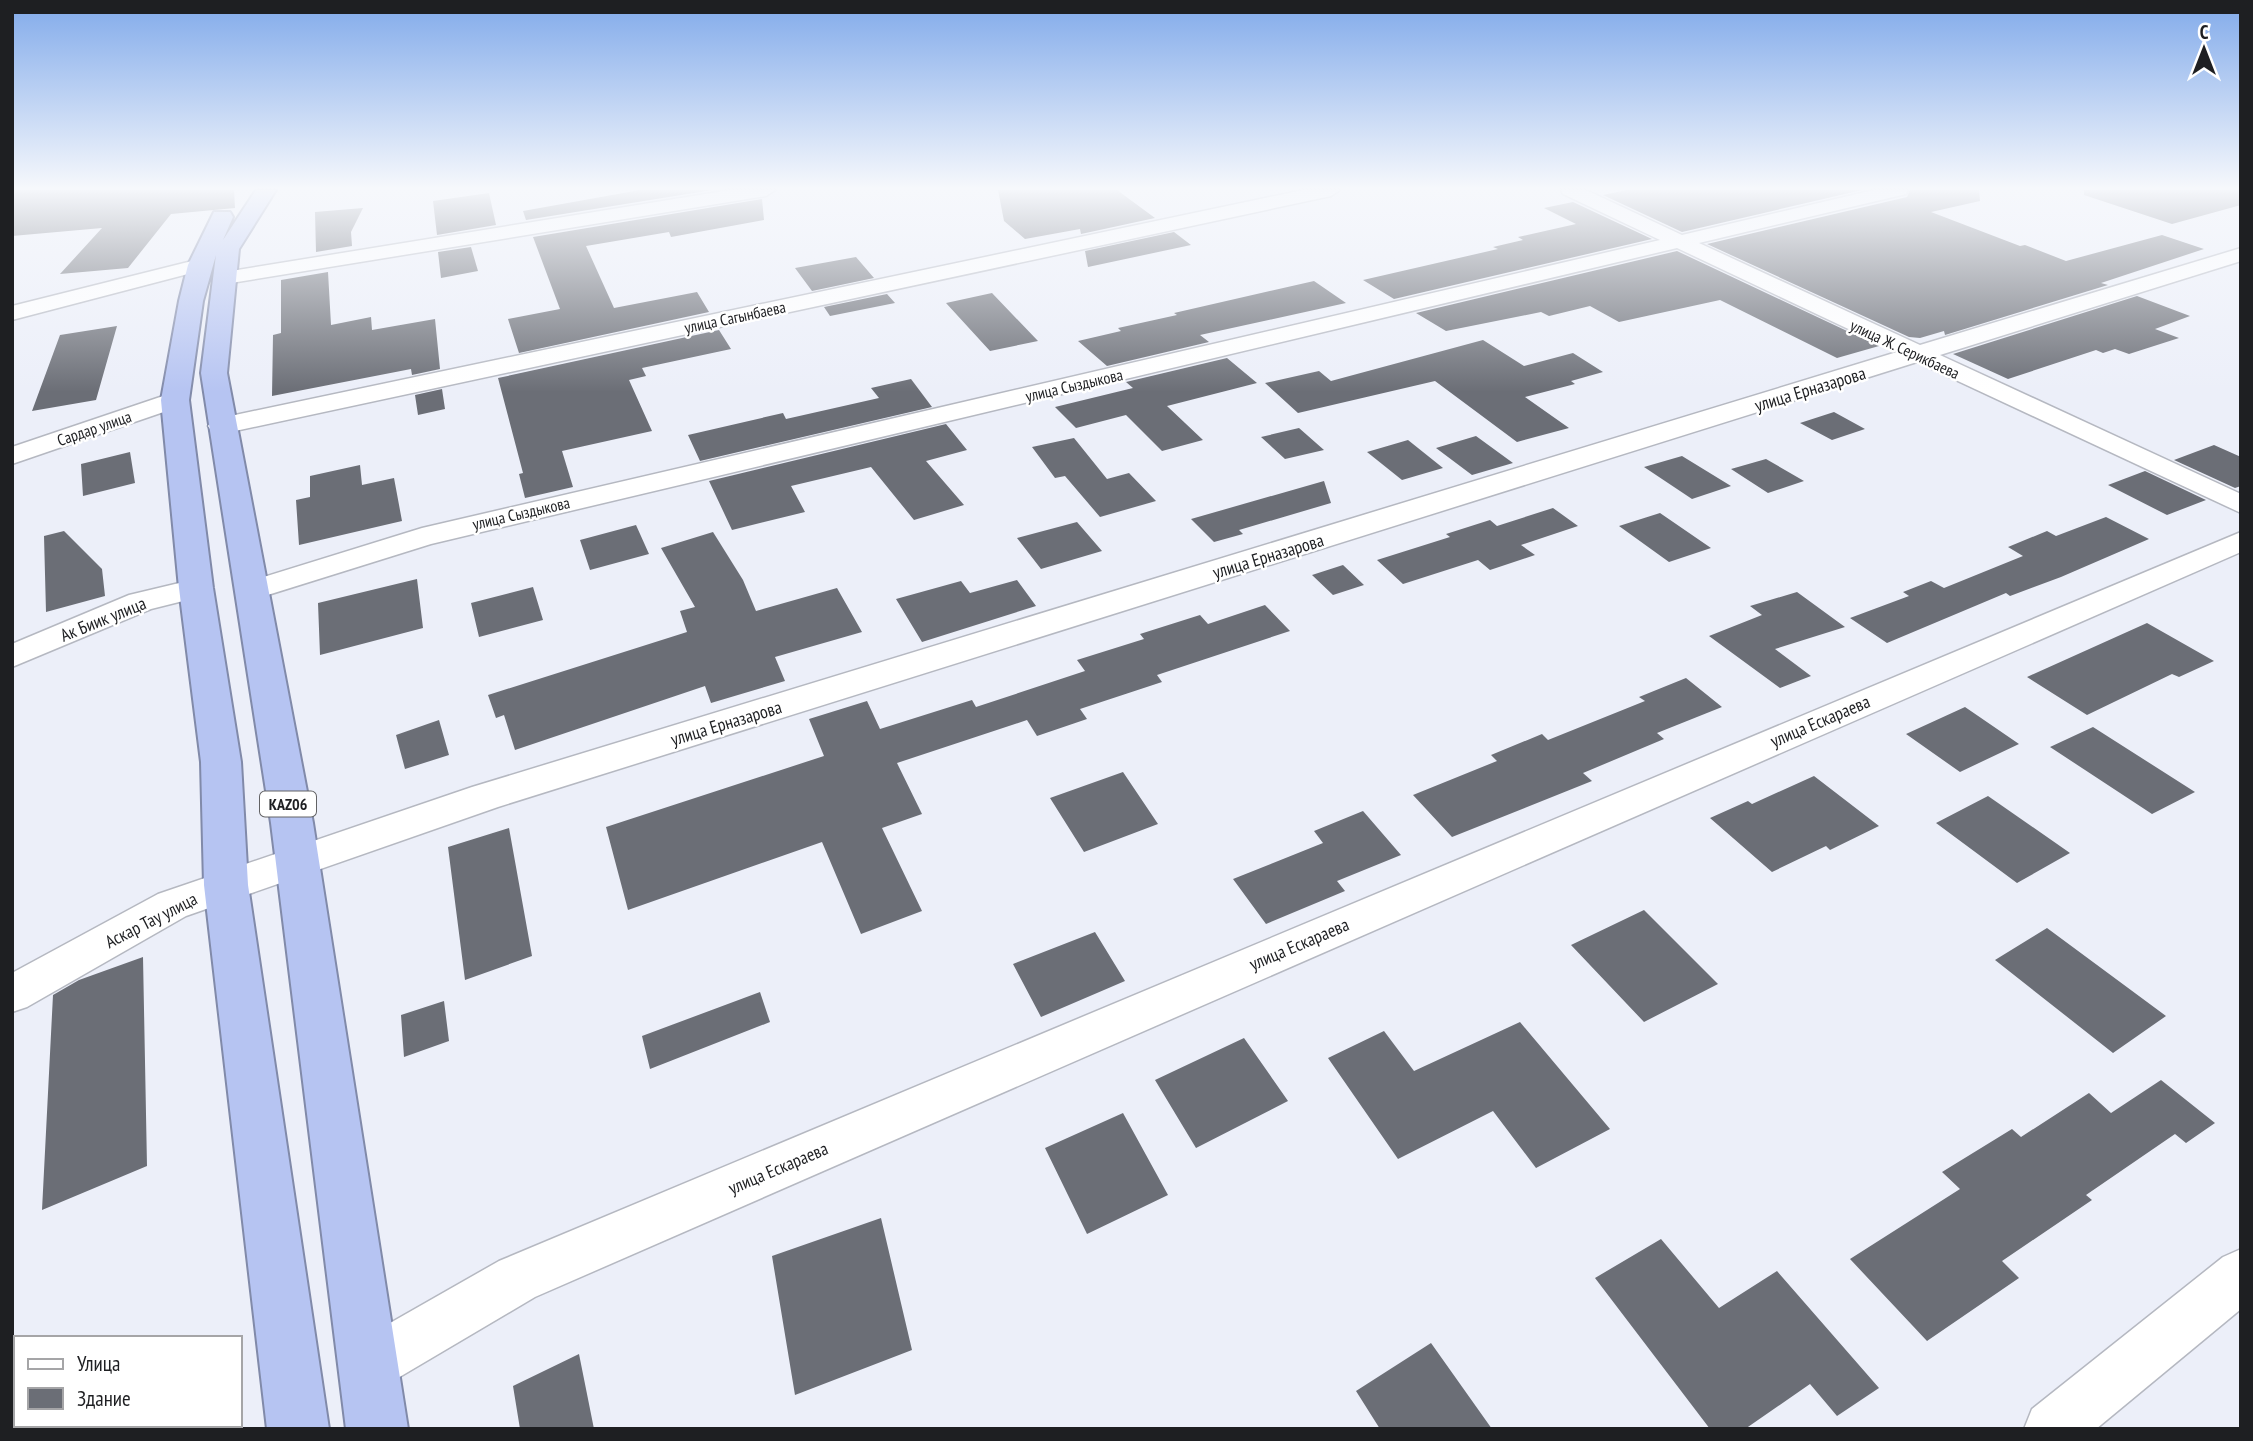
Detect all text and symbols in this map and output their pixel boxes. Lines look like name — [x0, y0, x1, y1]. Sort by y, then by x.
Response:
north arrow — [2169, 14, 2239, 84]
text: С — [2200, 20, 2209, 44]
street label: улица Сагынбаева — [683, 297, 787, 337]
street label: улица Ж. Серикбаева — [1847, 315, 1963, 383]
street label: улица Ерназарова — [1752, 361, 1868, 417]
street label: улица Сыздыкова — [1023, 364, 1125, 406]
street label: Сардар улица — [54, 406, 134, 450]
street label: улица Сыздыкова — [470, 492, 572, 534]
street label: улица Ерназарова — [1210, 528, 1326, 584]
street label: Ак Биик улица — [57, 591, 149, 647]
street label: улица Ескараева — [1767, 690, 1873, 752]
street label: улица Ерназарова — [668, 695, 784, 751]
road number: KАZ06 — [260, 792, 316, 817]
street label: Аскар Тау улица — [101, 887, 201, 953]
street label: улица Ескараева — [1246, 913, 1352, 975]
street label: улица Ескараева — [725, 1137, 831, 1199]
legend — [14, 1336, 242, 1427]
text: Улица — [77, 1350, 120, 1377]
text: Здание — [77, 1385, 131, 1412]

